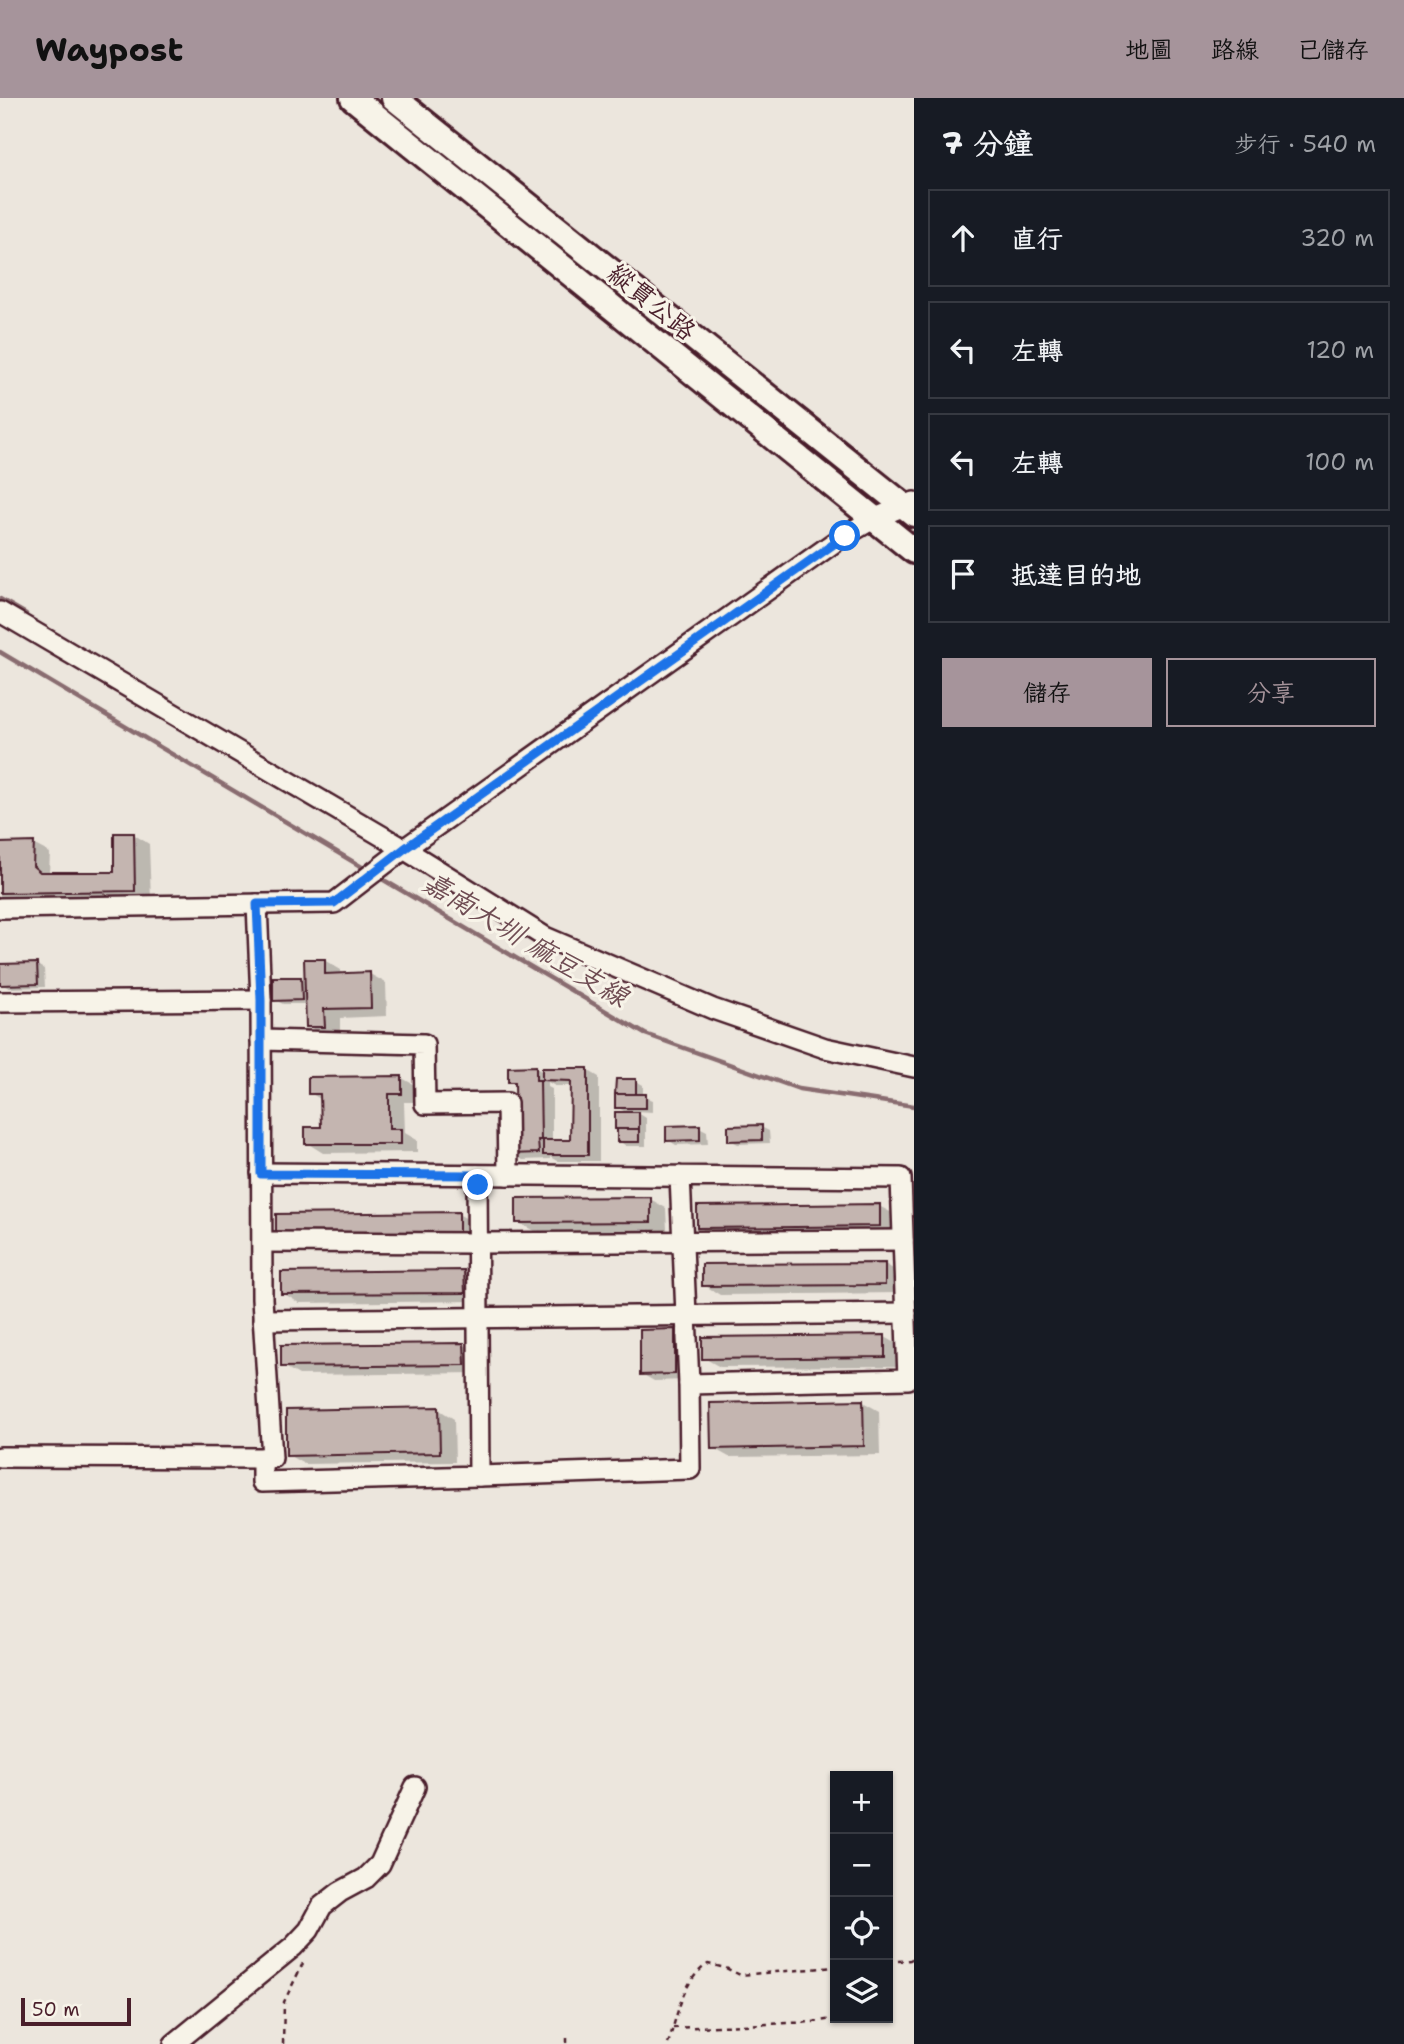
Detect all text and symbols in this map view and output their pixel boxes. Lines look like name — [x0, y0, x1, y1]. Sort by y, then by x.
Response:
text: Waypost — [35, 27, 183, 72]
text: 地圖 — [1125, 34, 1173, 66]
text: 路線 — [1211, 34, 1259, 66]
text: 已儲存 — [1297, 34, 1369, 66]
text: 7 分鐘 — [942, 123, 1033, 164]
text: 步行 · 540 m — [1235, 129, 1376, 159]
icon: ahead — [944, 219, 982, 257]
text: 直行 — [1011, 221, 1063, 256]
text: 320 m — [1300, 223, 1374, 253]
street label: 縱貫公路 — [601, 255, 704, 348]
icon: left — [944, 331, 982, 369]
text: 左轉 — [1011, 333, 1063, 368]
text: 120 m — [1306, 335, 1374, 365]
icon: left — [944, 443, 982, 481]
text: 左轉 — [1011, 445, 1063, 480]
text: 100 m — [1305, 447, 1374, 477]
route start — [829, 520, 860, 551]
icon: arrive — [944, 555, 982, 593]
text: 抵達目的地 — [1011, 557, 1141, 592]
button: 儲存 — [942, 658, 1152, 727]
button: 分享 — [1166, 658, 1376, 727]
water label: 嘉南大圳 麻豆支線 — [416, 863, 638, 1016]
route end — [462, 1169, 493, 1200]
map controls — [830, 1771, 893, 2023]
button: + — [830, 1771, 893, 1834]
button: − — [830, 1834, 893, 1897]
button: locate — [830, 1897, 893, 1960]
button: layers — [830, 1960, 893, 2023]
scale bar — [21, 1995, 131, 2027]
text: 50 m — [32, 1997, 80, 2022]

